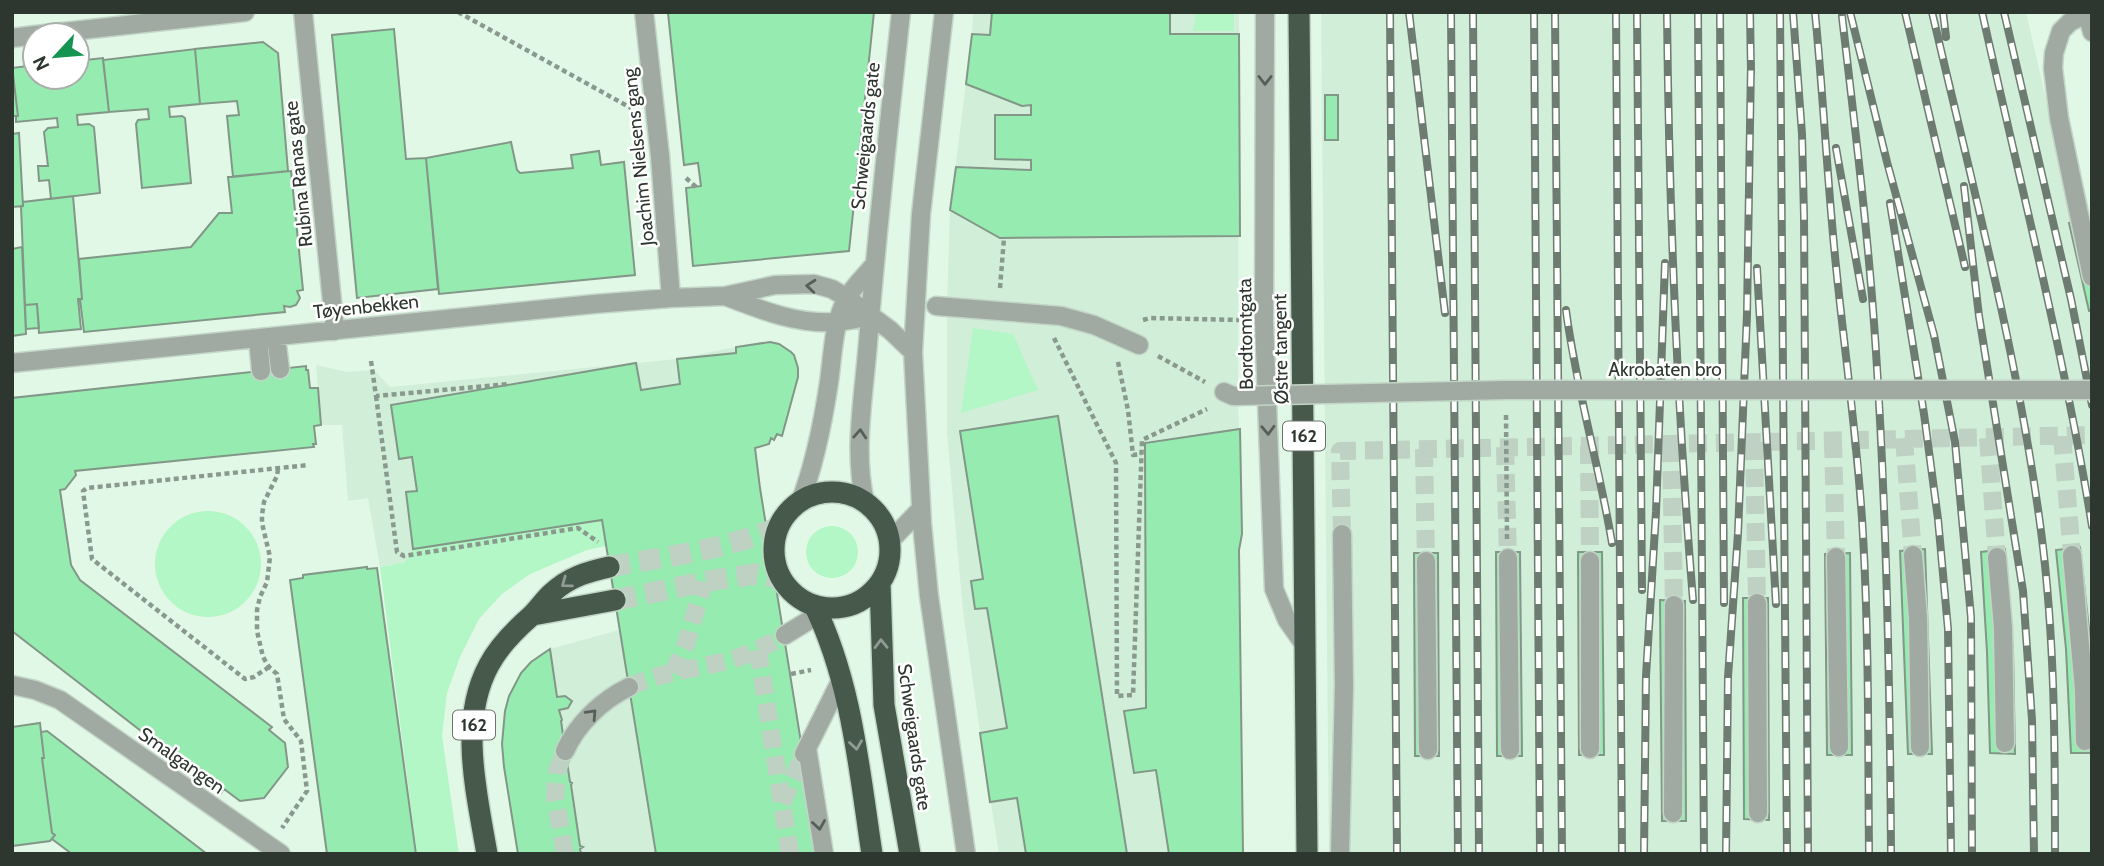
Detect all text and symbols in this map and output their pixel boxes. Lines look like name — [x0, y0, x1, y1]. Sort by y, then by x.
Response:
north arrow — [21, 21, 91, 91]
text: N — [28, 52, 54, 74]
street label: Schweigaards gate — [846, 61, 885, 211]
street label: Joachim Nielsens gang — [618, 66, 659, 248]
one-way arrow — [1257, 76, 1273, 86]
street label: Rubina Ranas gate — [279, 100, 318, 248]
street label: Bordtomtgata — [1233, 278, 1258, 390]
one-way arrow — [805, 279, 816, 294]
street label: Tøyenbekken — [312, 290, 420, 323]
street label: Østre tangent — [1268, 293, 1293, 405]
street label: Akrobaten bro — [1608, 358, 1722, 381]
road number: 162 — [1283, 422, 1325, 450]
one-way arrow — [1261, 425, 1276, 436]
one-way arrow — [852, 428, 867, 439]
one-way arrow — [561, 575, 574, 587]
one-way arrow — [873, 638, 889, 649]
street label: Schweigaards gate — [893, 662, 936, 812]
one-way arrow — [584, 709, 596, 722]
road number: 162 — [453, 710, 495, 740]
street label: Smalgangen — [134, 722, 229, 799]
one-way arrow — [848, 739, 863, 751]
one-way arrow — [811, 819, 826, 831]

